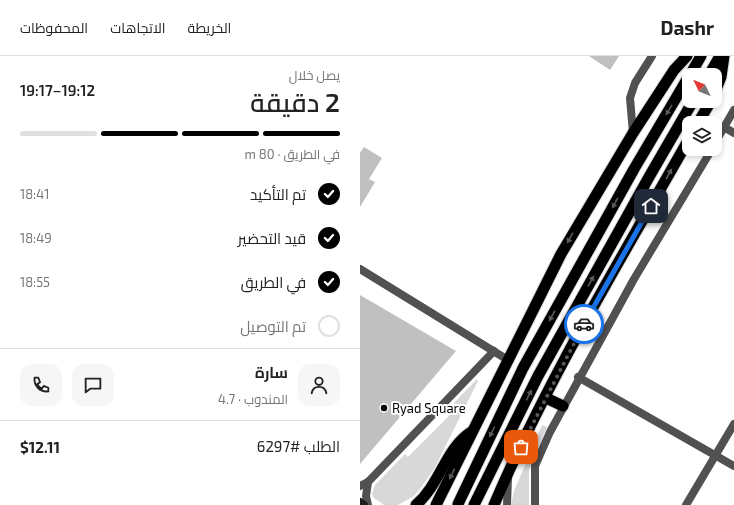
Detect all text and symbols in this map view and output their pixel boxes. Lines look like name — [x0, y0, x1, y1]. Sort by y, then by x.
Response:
text: Dashr — [661, 16, 714, 39]
text: المحفوظات — [20, 19, 88, 36]
text: الاتجاهات — [110, 19, 166, 36]
text: الخريطة — [188, 19, 231, 36]
text: يصل خلال — [289, 67, 340, 83]
north arrow — [682, 68, 722, 108]
map controls — [682, 68, 722, 156]
text: 19:12–19:17 — [20, 81, 95, 99]
text: 2 دقيقة — [250, 86, 340, 117]
one-way arrow — [666, 104, 673, 116]
button: layers — [682, 116, 722, 156]
text: في الطريق · 80 m — [245, 146, 340, 162]
one-way arrow — [666, 168, 673, 180]
icon: check — [318, 183, 340, 205]
text: تم التأكيد — [250, 185, 306, 203]
text: 18:41 — [20, 186, 49, 202]
pin — [634, 189, 668, 223]
icon: home — [640, 195, 662, 217]
one-way arrow — [612, 197, 619, 209]
icon: check — [318, 227, 340, 249]
text: قيد التحضير — [238, 229, 306, 247]
text: 18:49 — [20, 230, 52, 246]
one-way arrow — [566, 232, 573, 244]
icon: check — [318, 271, 340, 293]
text: في الطريق — [241, 273, 306, 291]
text: 18:55 — [20, 274, 50, 290]
one-way arrow — [588, 275, 594, 287]
courier — [564, 304, 604, 344]
one-way arrow — [548, 310, 555, 322]
icon: car — [573, 313, 595, 335]
text: تم التوصيل — [240, 317, 306, 335]
text: سارة — [255, 363, 288, 381]
button: phone — [20, 364, 62, 406]
button: chat — [72, 364, 114, 406]
button: person — [298, 364, 340, 406]
one-way arrow — [526, 389, 532, 401]
text: المندوب · 4.7 — [218, 391, 288, 407]
place label: Ryad Square — [392, 400, 466, 416]
marker: Ryad Square — [379, 403, 389, 413]
one-way arrow — [489, 426, 495, 437]
pin — [504, 430, 538, 464]
icon: bag — [510, 436, 532, 458]
text: الطلب #6297 — [257, 437, 340, 455]
text: $12.11 — [20, 438, 60, 456]
one-way arrow — [449, 468, 455, 480]

